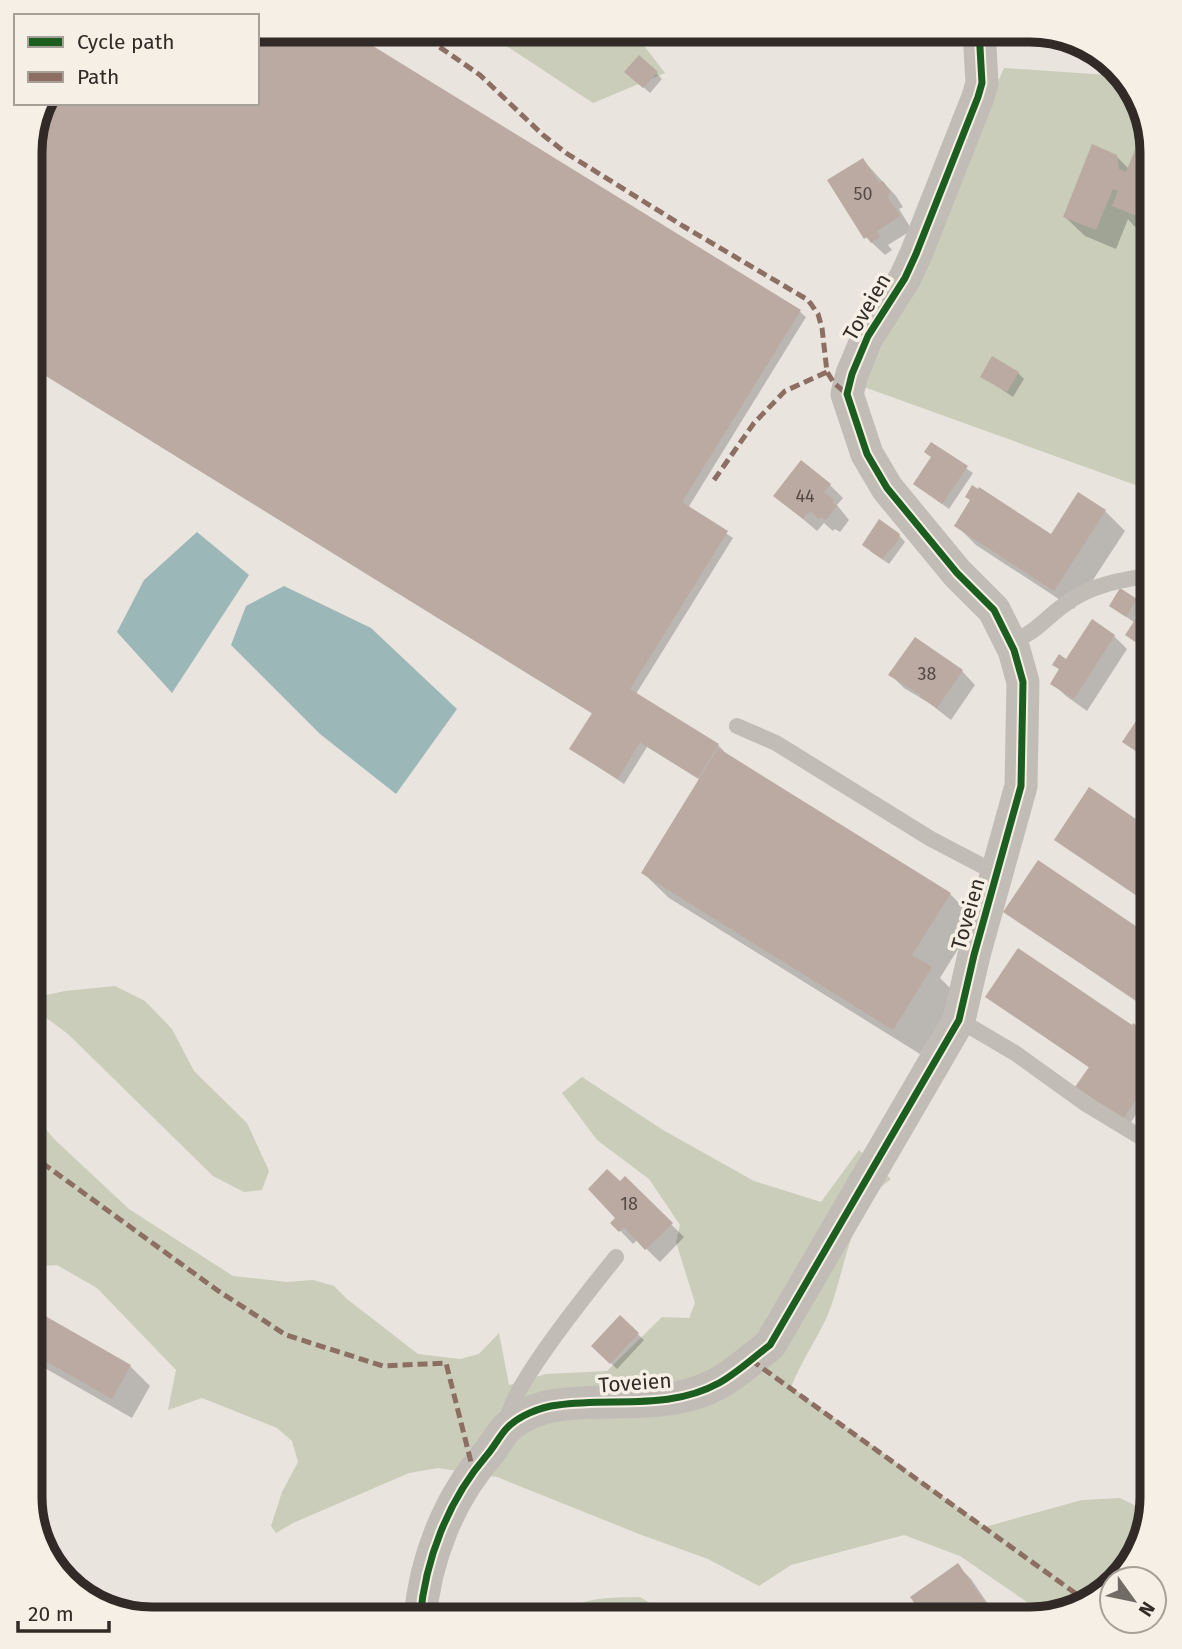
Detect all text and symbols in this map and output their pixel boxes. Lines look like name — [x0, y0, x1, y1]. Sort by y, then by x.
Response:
legend — [14, 14, 259, 105]
text: Cycle path — [77, 29, 175, 55]
text: Path — [77, 64, 119, 90]
house number: 50 — [853, 183, 873, 205]
street label: Toveien — [837, 269, 897, 345]
house number: 44 — [795, 485, 815, 507]
house number: 38 — [918, 663, 937, 685]
street label: Toveien — [945, 875, 991, 953]
house number: 18 — [620, 1193, 638, 1215]
street label: Toveien — [598, 1367, 672, 1399]
north arrow — [1098, 1565, 1168, 1635]
scale bar — [18, 1590, 108, 1634]
text: N — [1134, 1597, 1160, 1621]
text: 20 m — [28, 1601, 74, 1627]

